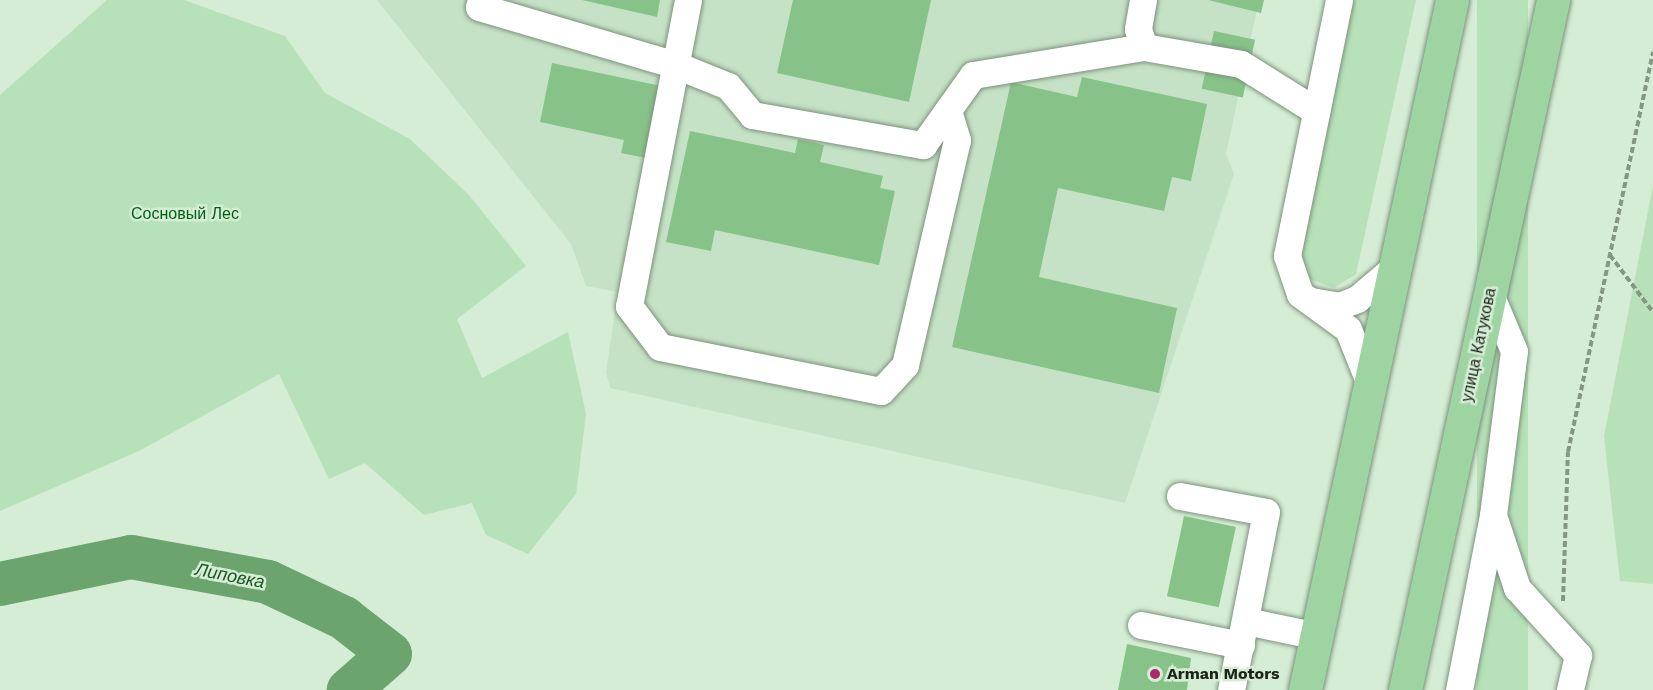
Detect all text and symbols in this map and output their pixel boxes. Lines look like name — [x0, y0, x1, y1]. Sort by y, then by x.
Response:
park label: Сосновый Лес — [131, 204, 239, 224]
street label: улица Катукова — [1458, 286, 1500, 404]
water label: Липовка — [193, 559, 267, 593]
place label: Arman Motors — [1167, 664, 1279, 684]
marker: Arman Motors — [1148, 667, 1162, 681]

